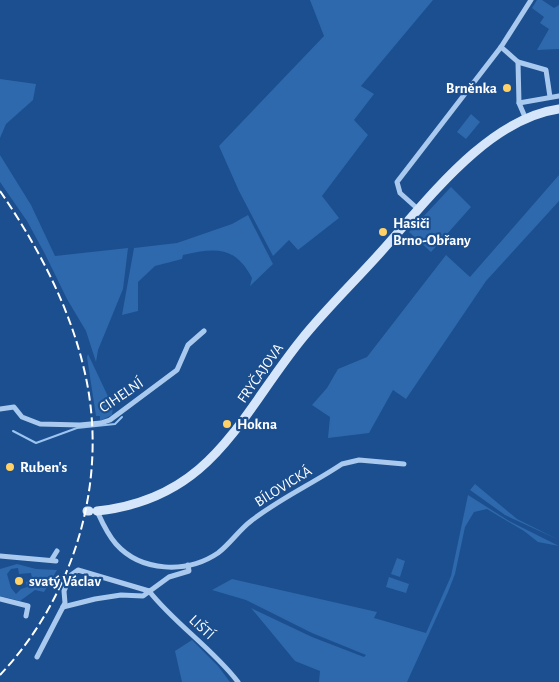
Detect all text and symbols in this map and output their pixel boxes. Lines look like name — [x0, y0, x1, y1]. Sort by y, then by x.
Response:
place label: Brněnka — [446, 81, 497, 96]
marker: Brněnka — [501, 82, 513, 94]
place label: Hasiči Brno-Obřany — [393, 216, 471, 248]
marker: Hasiči Brno-Obřany — [377, 226, 389, 238]
street label: FRYČAJOVA — [234, 340, 286, 406]
street label: CIHELNÍ — [95, 374, 146, 416]
place label: Hokna — [237, 417, 277, 432]
marker: Hokna — [221, 418, 233, 430]
place label: Ruben's — [20, 460, 68, 475]
marker: Ruben's — [4, 461, 16, 473]
street label: BÍLOVICKÁ — [251, 461, 315, 510]
place label: svatý Václav — [29, 574, 101, 589]
marker: svatý Václav — [13, 575, 25, 587]
street label: LIŠTÍ — [186, 611, 219, 643]

